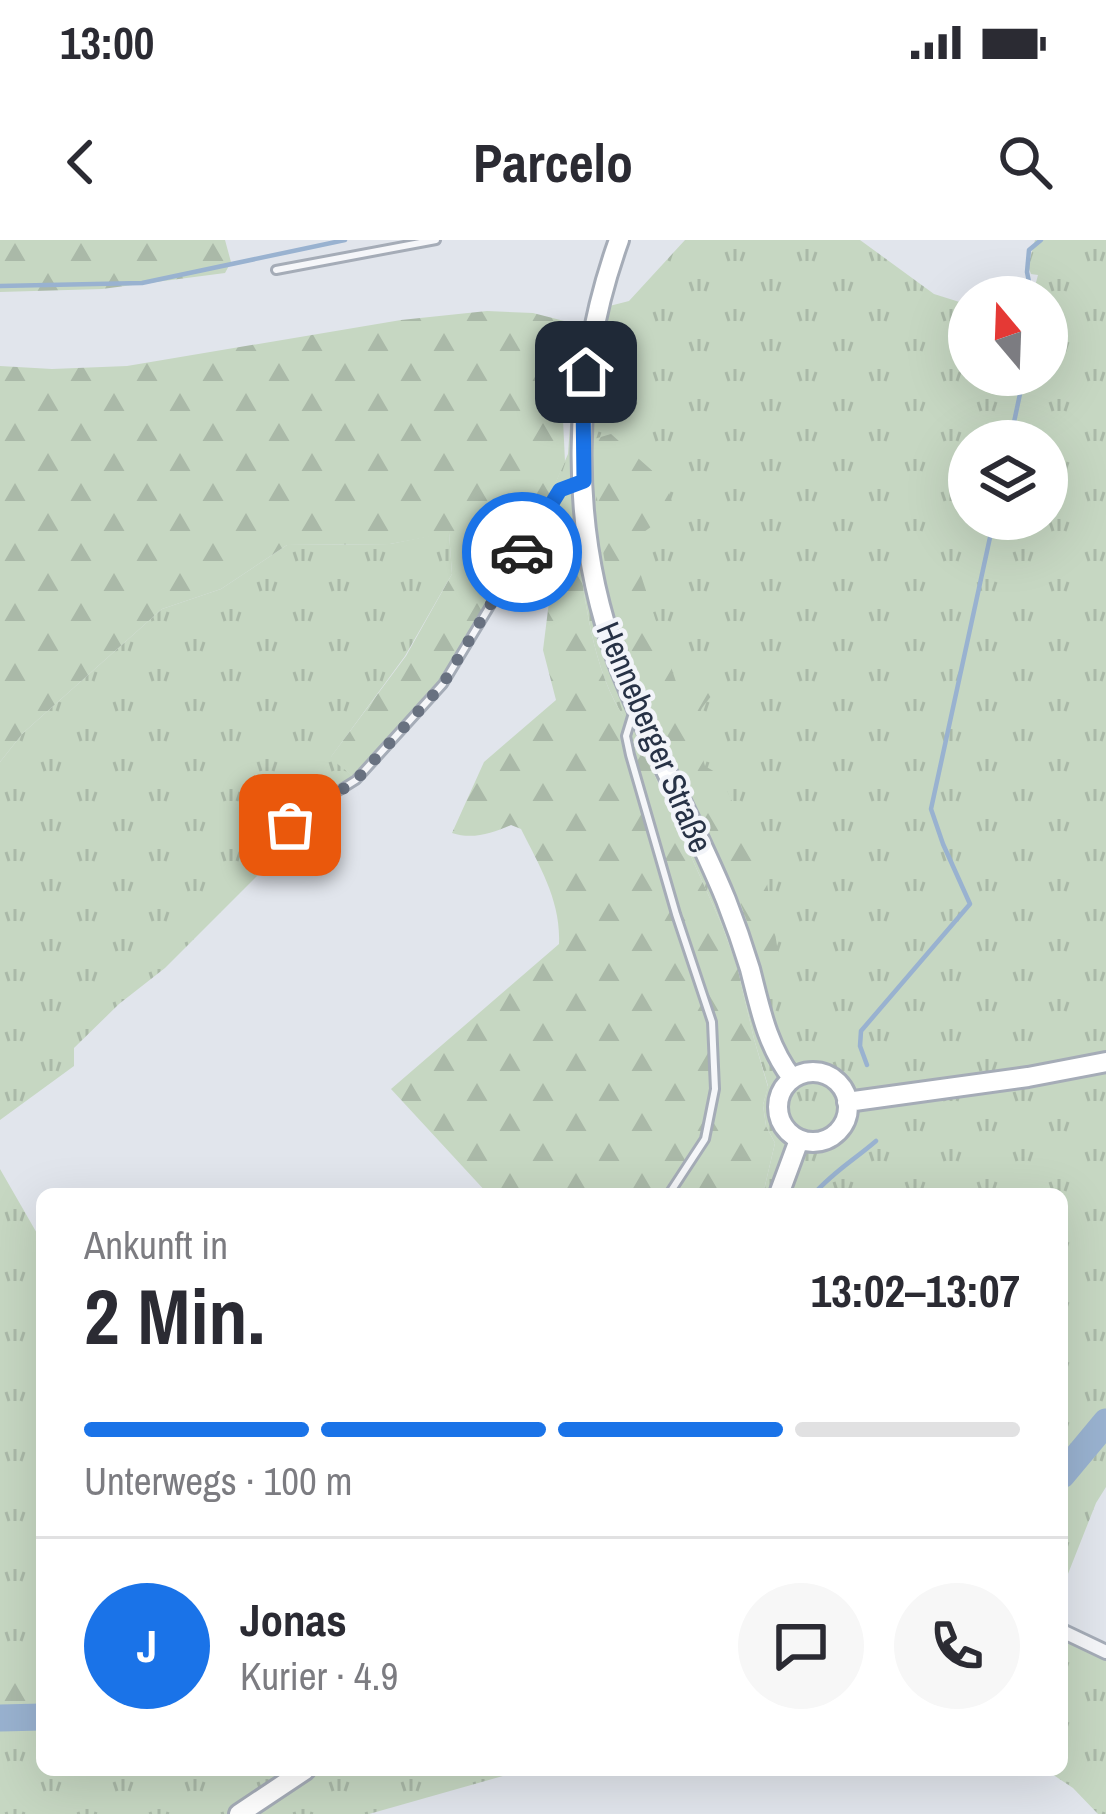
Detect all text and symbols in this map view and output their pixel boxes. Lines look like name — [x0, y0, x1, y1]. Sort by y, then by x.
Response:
text: 13:00 — [60, 12, 154, 73]
text: Parcelo — [473, 126, 633, 199]
icon: back — [48, 129, 114, 195]
icon: search — [992, 129, 1058, 195]
north arrow — [948, 276, 1068, 396]
map controls — [948, 276, 1068, 540]
pin — [535, 321, 637, 423]
icon: home — [553, 339, 619, 405]
button: layers — [948, 420, 1068, 540]
courier — [462, 492, 582, 612]
icon: car — [489, 519, 555, 585]
street label: Henneberger Straße — [587, 615, 723, 859]
pin — [239, 774, 341, 876]
icon: bag — [257, 792, 323, 858]
text: Ankunft in — [84, 1219, 228, 1271]
text: 13:02–13:07 — [811, 1260, 1020, 1321]
text: 2 Min. — [84, 1263, 265, 1368]
text: Unterwegs · 100 m — [84, 1455, 352, 1507]
button: chat — [738, 1583, 864, 1709]
button: phone — [894, 1583, 1020, 1709]
text: Jonas — [240, 1589, 347, 1650]
text: J — [137, 1615, 157, 1676]
text: Kurier · 4.9 — [240, 1650, 398, 1702]

